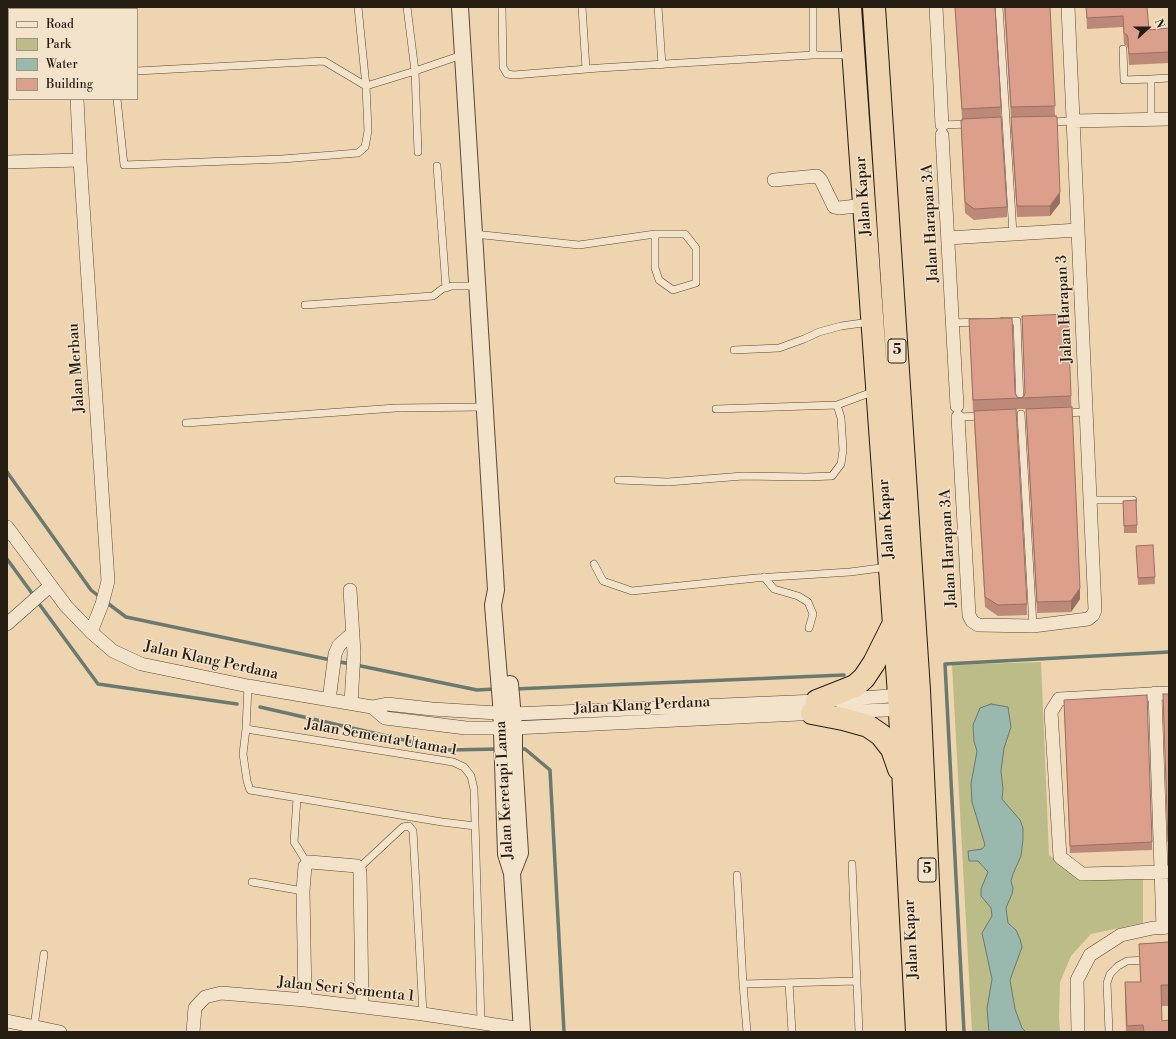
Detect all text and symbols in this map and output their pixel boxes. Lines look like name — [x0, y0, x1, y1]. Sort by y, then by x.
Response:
legend — [8, 8, 138, 100]
north arrow — [1128, 8, 1168, 48]
text: Road — [46, 17, 74, 32]
text: N — [1151, 17, 1167, 30]
text: Park — [46, 37, 71, 52]
text: Water — [46, 57, 78, 72]
text: Building — [46, 77, 93, 92]
street label: Jalan Kapar — [852, 156, 876, 236]
street label: Jalan Harapan 3A — [919, 163, 943, 283]
street label: Jalan Harapan 3 — [1053, 255, 1077, 363]
street label: Jalan Merbau — [65, 323, 89, 413]
road number: 5 — [888, 339, 906, 363]
street label: Jalan Kapar — [875, 479, 899, 559]
street label: Jalan Harapan 3A — [937, 488, 961, 608]
street label: Jalan Klang Perdana — [142, 638, 280, 684]
street label: Jalan Klang Perdana — [573, 693, 711, 719]
street label: Jalan Sementa Utama 1 — [303, 716, 459, 760]
street label: Jalan Keretapi Lama — [492, 720, 518, 860]
road number: 5 — [918, 858, 936, 882]
street label: Jalan Kapar — [901, 899, 923, 979]
street label: Jalan Seri Sementa 1 — [277, 974, 415, 1006]

